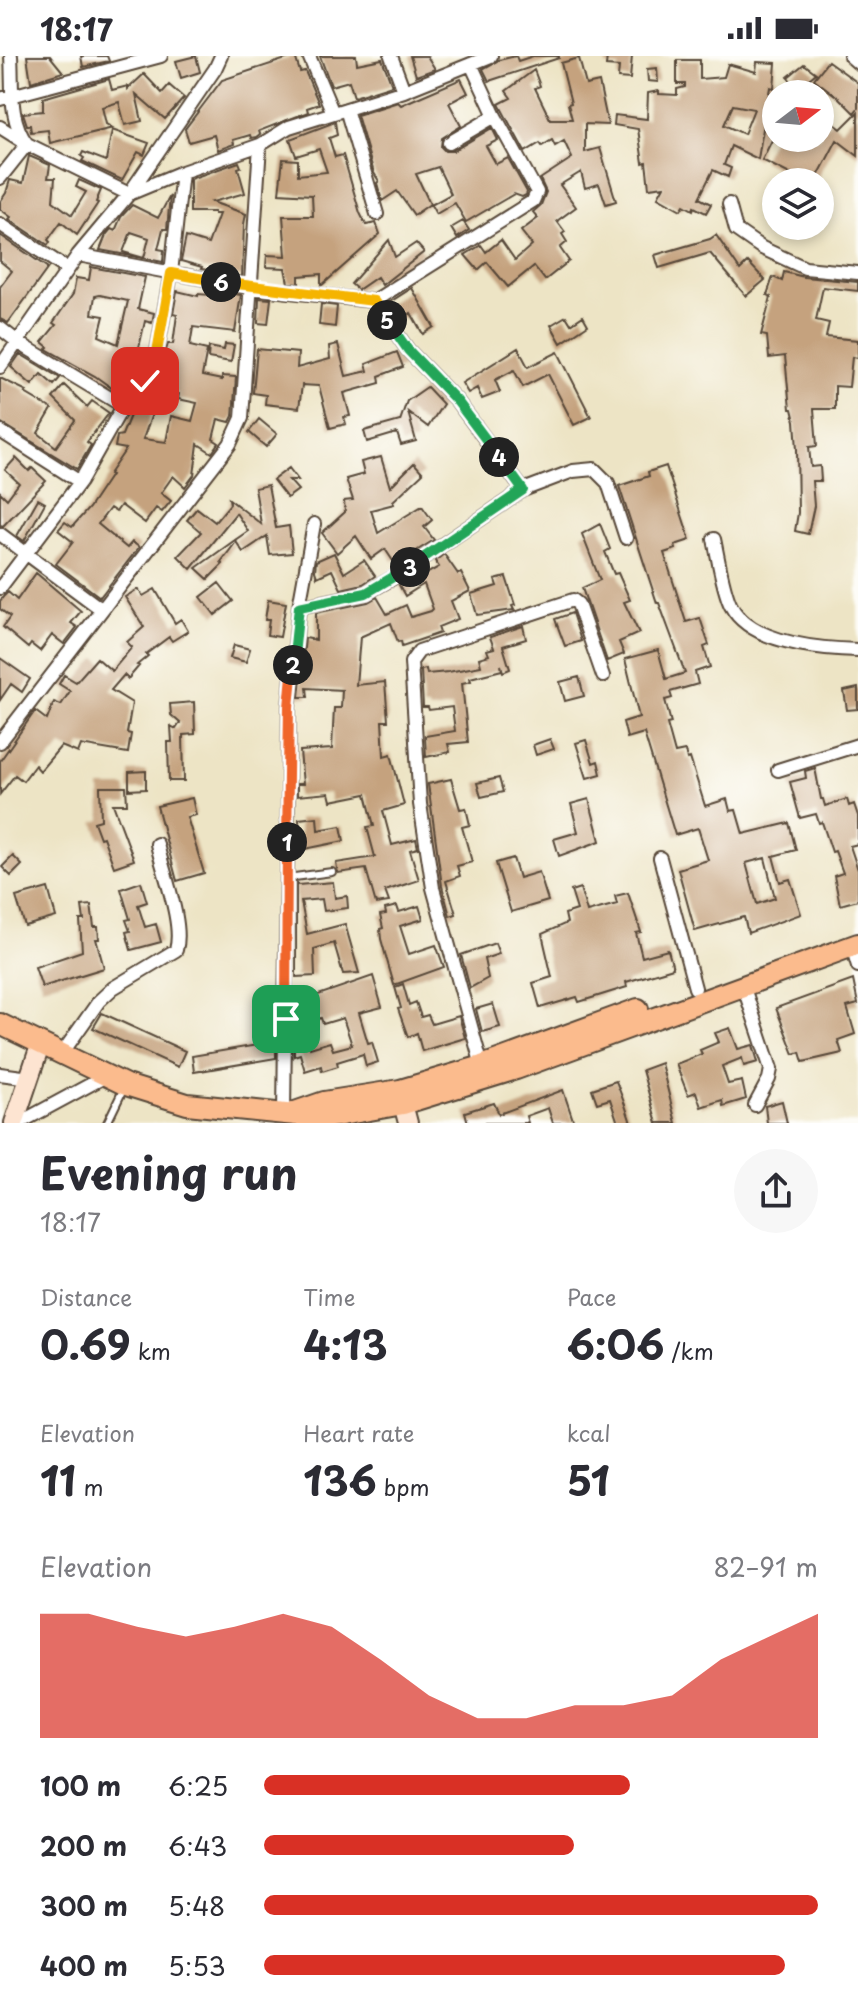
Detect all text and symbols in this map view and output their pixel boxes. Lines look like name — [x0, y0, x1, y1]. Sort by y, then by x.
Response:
text: 18:17 — [40, 6, 113, 51]
north arrow — [762, 80, 834, 152]
map controls — [762, 80, 834, 240]
button: layers — [762, 168, 834, 240]
pin: 6 — [201, 262, 241, 302]
text: 6 — [213, 265, 229, 298]
pin: 5 — [367, 300, 407, 340]
text: 5 — [380, 303, 394, 336]
pin — [111, 347, 179, 415]
icon: check — [123, 359, 167, 403]
pin: 4 — [479, 437, 519, 477]
text: 4 — [492, 440, 506, 473]
pin: 3 — [390, 547, 430, 587]
text: 3 — [403, 550, 417, 583]
pin: 2 — [273, 645, 313, 685]
text: 2 — [285, 648, 301, 681]
pin: 1 — [267, 822, 307, 862]
text: 1 — [282, 825, 292, 858]
pin — [252, 985, 320, 1053]
icon: arrive — [264, 997, 308, 1041]
text: Evening run — [40, 1139, 298, 1205]
button: share — [734, 1149, 818, 1233]
text: 18:17 — [40, 1202, 101, 1241]
text: Distance — [40, 1280, 132, 1313]
text: Time — [303, 1280, 355, 1313]
text: Pace — [567, 1280, 616, 1313]
text: 0.69 — [40, 1313, 131, 1374]
text: 4:13 — [303, 1313, 388, 1374]
text: 6:06 — [567, 1313, 664, 1374]
text: km — [131, 1334, 171, 1367]
text: /km — [664, 1334, 714, 1367]
text: Elevation — [40, 1416, 135, 1449]
text: Heart rate — [303, 1416, 414, 1449]
text: kcal — [567, 1416, 611, 1449]
text: 11 — [40, 1449, 76, 1510]
text: 136 — [303, 1449, 377, 1510]
text: 51 — [567, 1449, 610, 1510]
text: m — [76, 1470, 103, 1503]
text: bpm — [377, 1470, 430, 1503]
text: Elevation — [40, 1547, 152, 1586]
text: 82–91 m — [713, 1547, 818, 1586]
text: 100 m — [40, 1766, 121, 1805]
text: 6:25 — [168, 1766, 228, 1805]
text: 200 m — [40, 1826, 127, 1865]
text: 6:43 — [168, 1826, 227, 1865]
text: 300 m — [40, 1886, 128, 1925]
text: 5:48 — [168, 1886, 225, 1925]
text: 400 m — [40, 1946, 128, 1985]
text: 5:53 — [168, 1946, 226, 1985]

